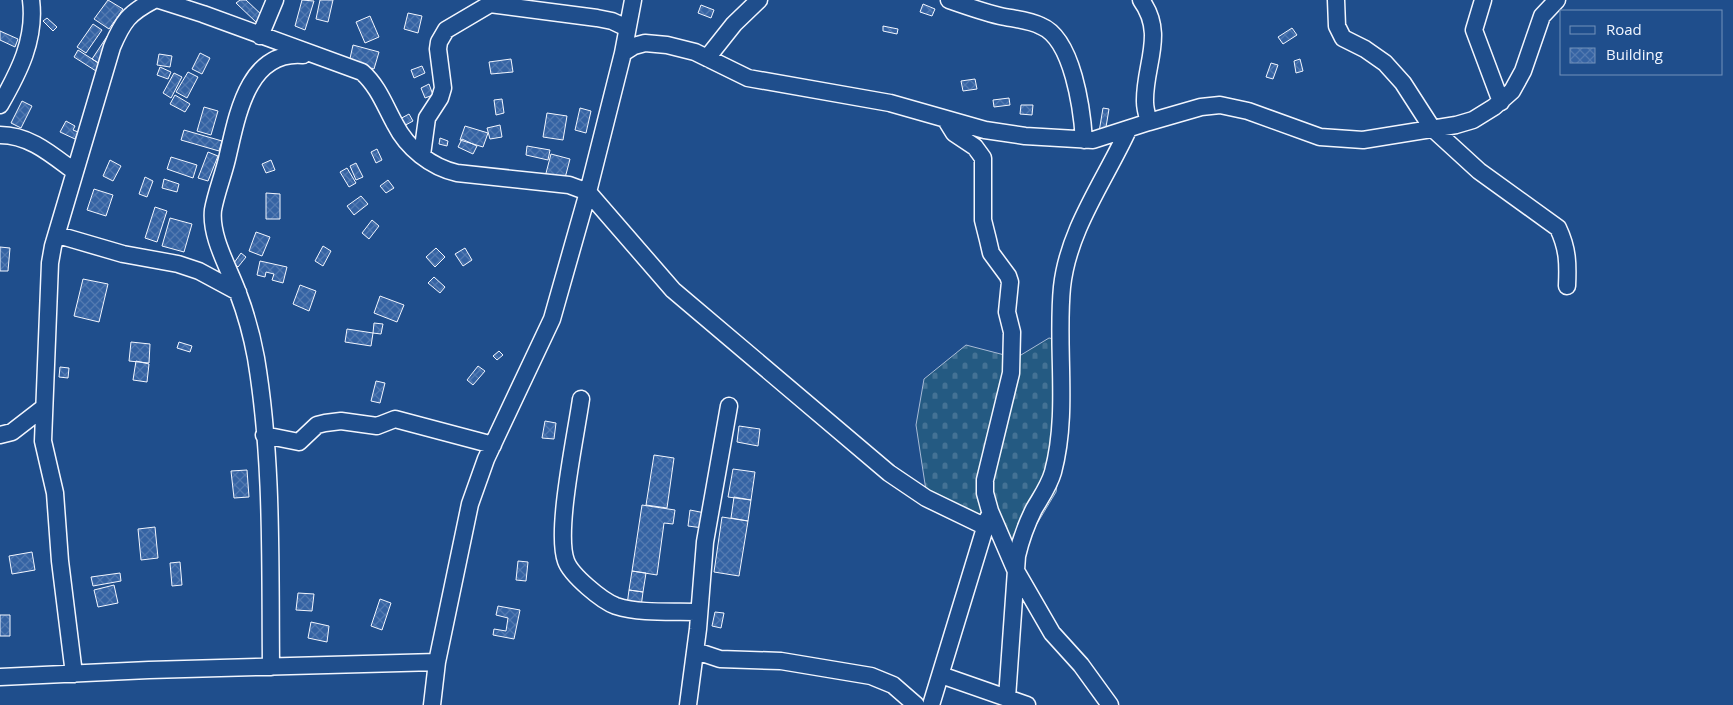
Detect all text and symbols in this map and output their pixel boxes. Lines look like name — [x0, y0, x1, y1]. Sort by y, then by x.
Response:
legend — [1560, 10, 1723, 75]
text: Road — [1606, 19, 1642, 39]
text: Building — [1606, 44, 1663, 64]

